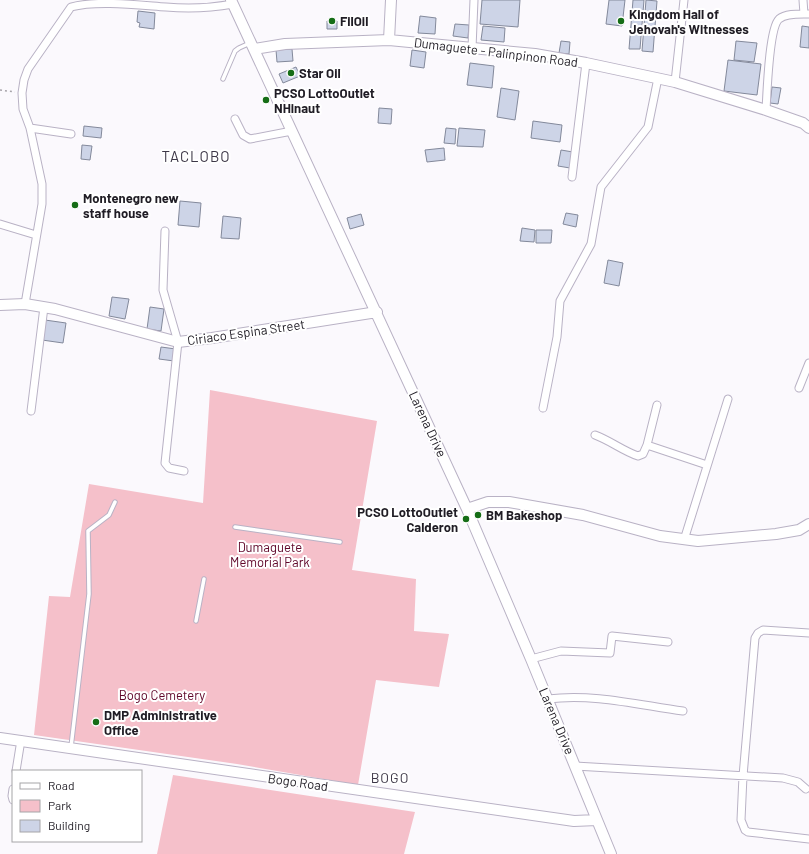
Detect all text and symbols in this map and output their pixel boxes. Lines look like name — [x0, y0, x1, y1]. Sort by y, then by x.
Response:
place label: Kingdom Hall of Jehovah's Witnesses — [629, 6, 749, 37]
place label: FilOil — [340, 13, 368, 29]
marker: FilOil — [327, 16, 337, 26]
marker: Kingdom Hall of Jehovah's Witnesses — [616, 16, 626, 26]
street label: Dumaguete - Palinpinon Road — [413, 34, 579, 70]
place label: Star Oil — [299, 65, 341, 81]
marker: Star Oil — [286, 68, 296, 78]
place label: PCSO LottoOutlet NHinaut — [274, 85, 375, 116]
marker: PCSO LottoOutlet NHinaut — [261, 95, 271, 105]
district label: TACLOBO — [161, 147, 231, 165]
place label: Montenegro new staff house — [83, 190, 179, 221]
marker: Montenegro new staff house — [70, 200, 80, 210]
street label: Ciriaco Espina Street — [186, 316, 306, 348]
street label: Larena Drive — [406, 389, 450, 460]
place label: PCSO LottoOutlet Calderon — [357, 504, 458, 535]
place label: BM Bakeshop — [486, 507, 562, 523]
marker: BM Bakeshop — [473, 510, 483, 520]
marker: PCSO LottoOutlet Calderon — [461, 514, 471, 524]
park label: Dumaguete Memorial Park — [230, 539, 310, 570]
street label: Larena Drive — [536, 685, 578, 757]
park label: Bogo Cemetery — [119, 687, 205, 703]
place label: DMP Administrative Office — [104, 707, 217, 738]
marker: DMP Administrative Office — [91, 717, 101, 727]
district label: BOGO — [371, 769, 409, 786]
legend — [12, 770, 142, 842]
street label: Bogo Road — [267, 770, 329, 794]
text: Road — [48, 778, 75, 792]
text: Park — [48, 798, 72, 812]
text: Building — [48, 818, 90, 832]

